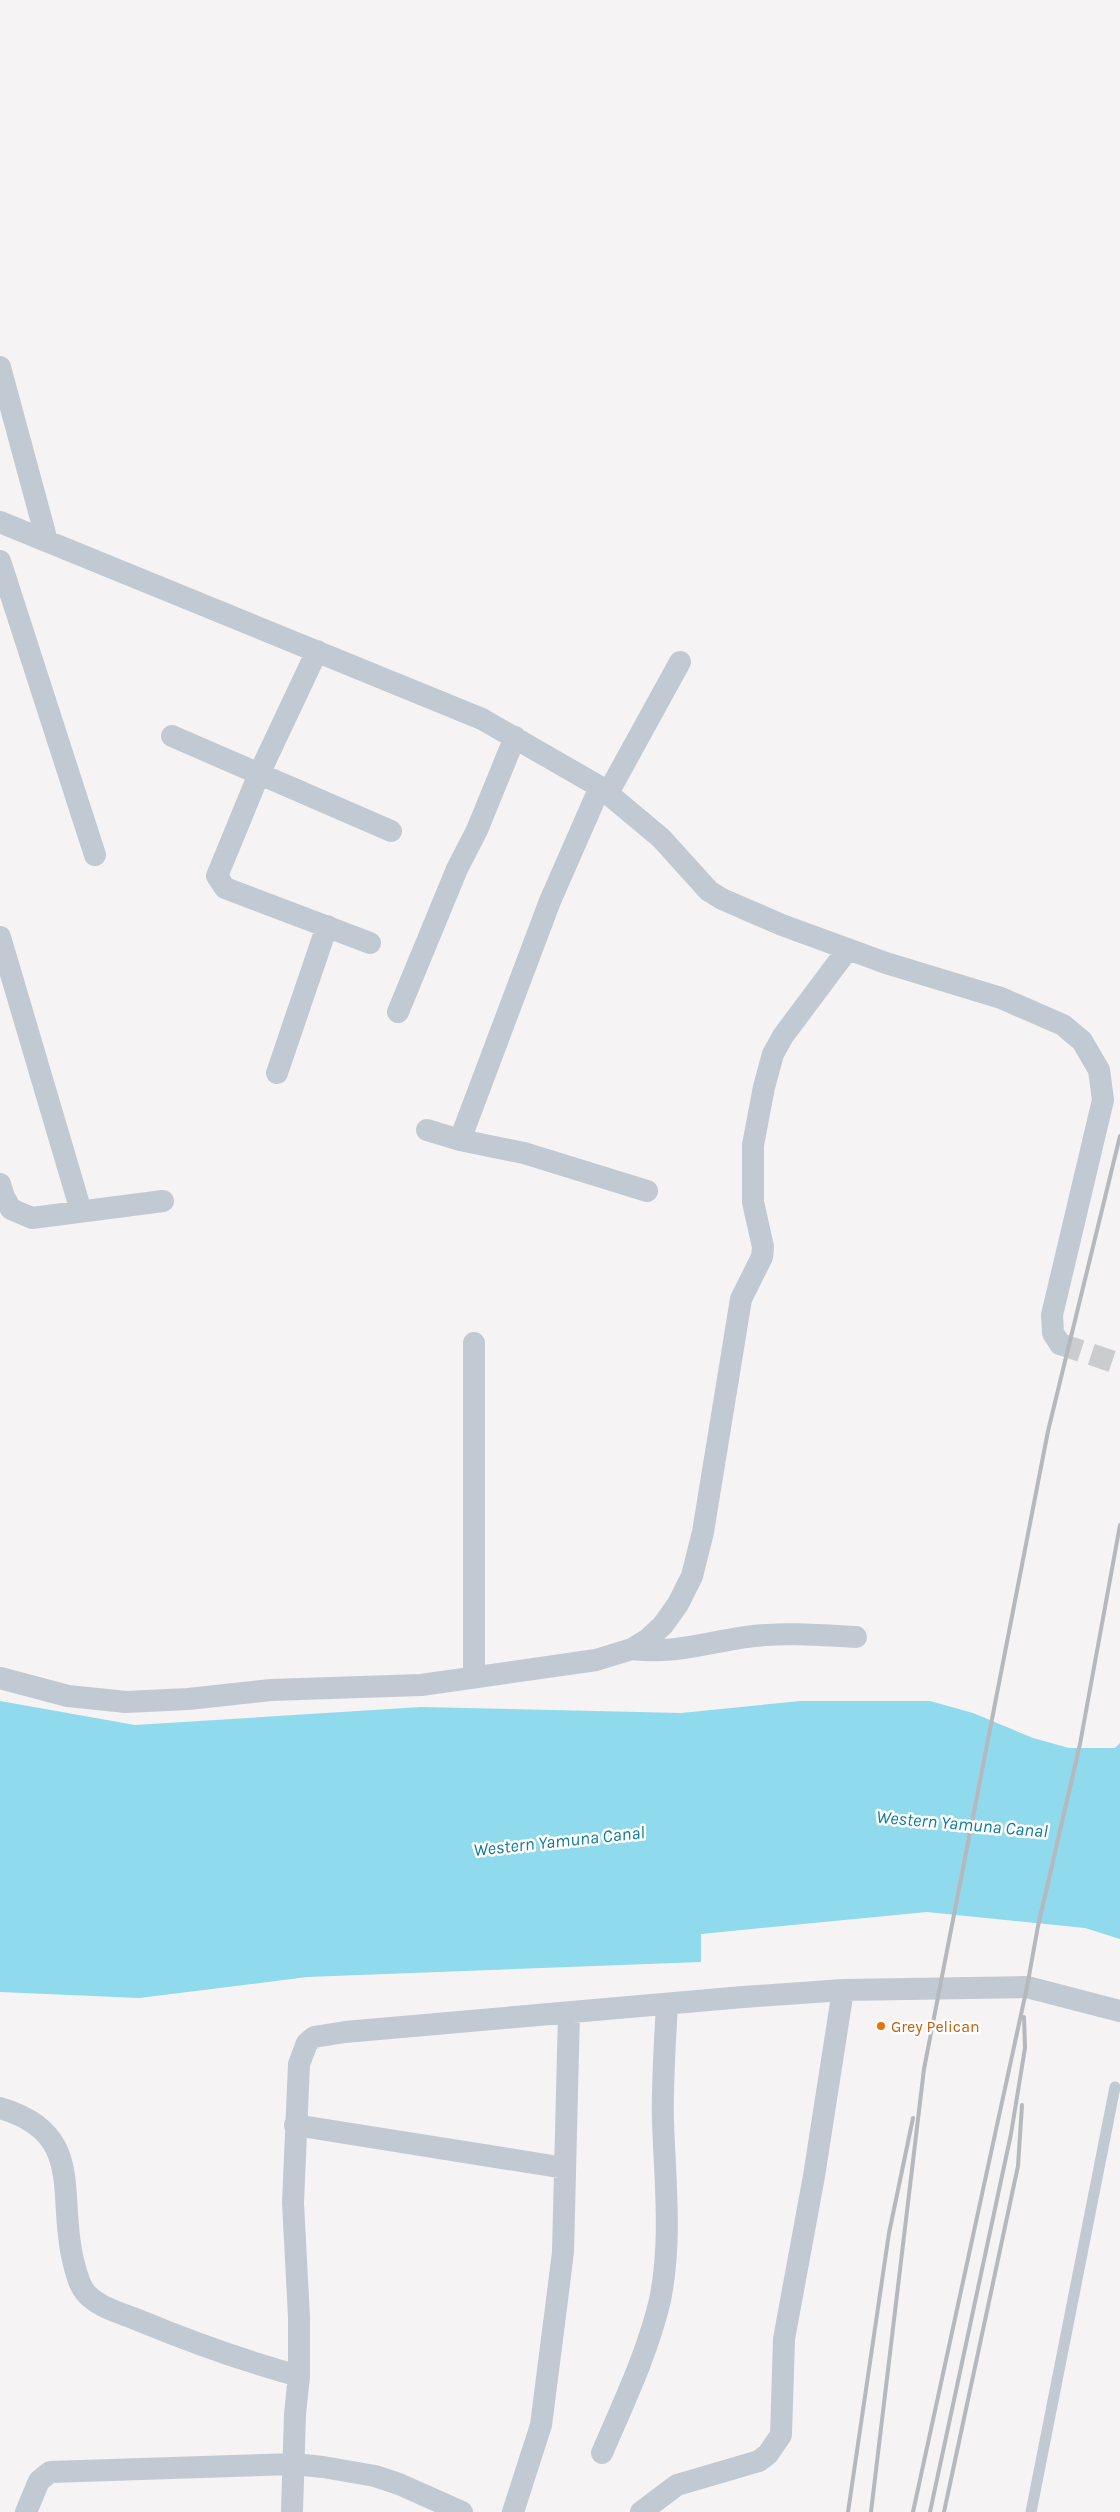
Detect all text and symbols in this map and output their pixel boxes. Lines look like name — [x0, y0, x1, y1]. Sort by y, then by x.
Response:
water label: Western Yamuna Canal — [875, 1806, 1049, 1842]
water label: Western Yamuna Canal — [472, 1821, 646, 1861]
place label: Grey Pelican — [891, 2017, 980, 2036]
marker: Grey Pelican — [875, 2020, 887, 2032]

